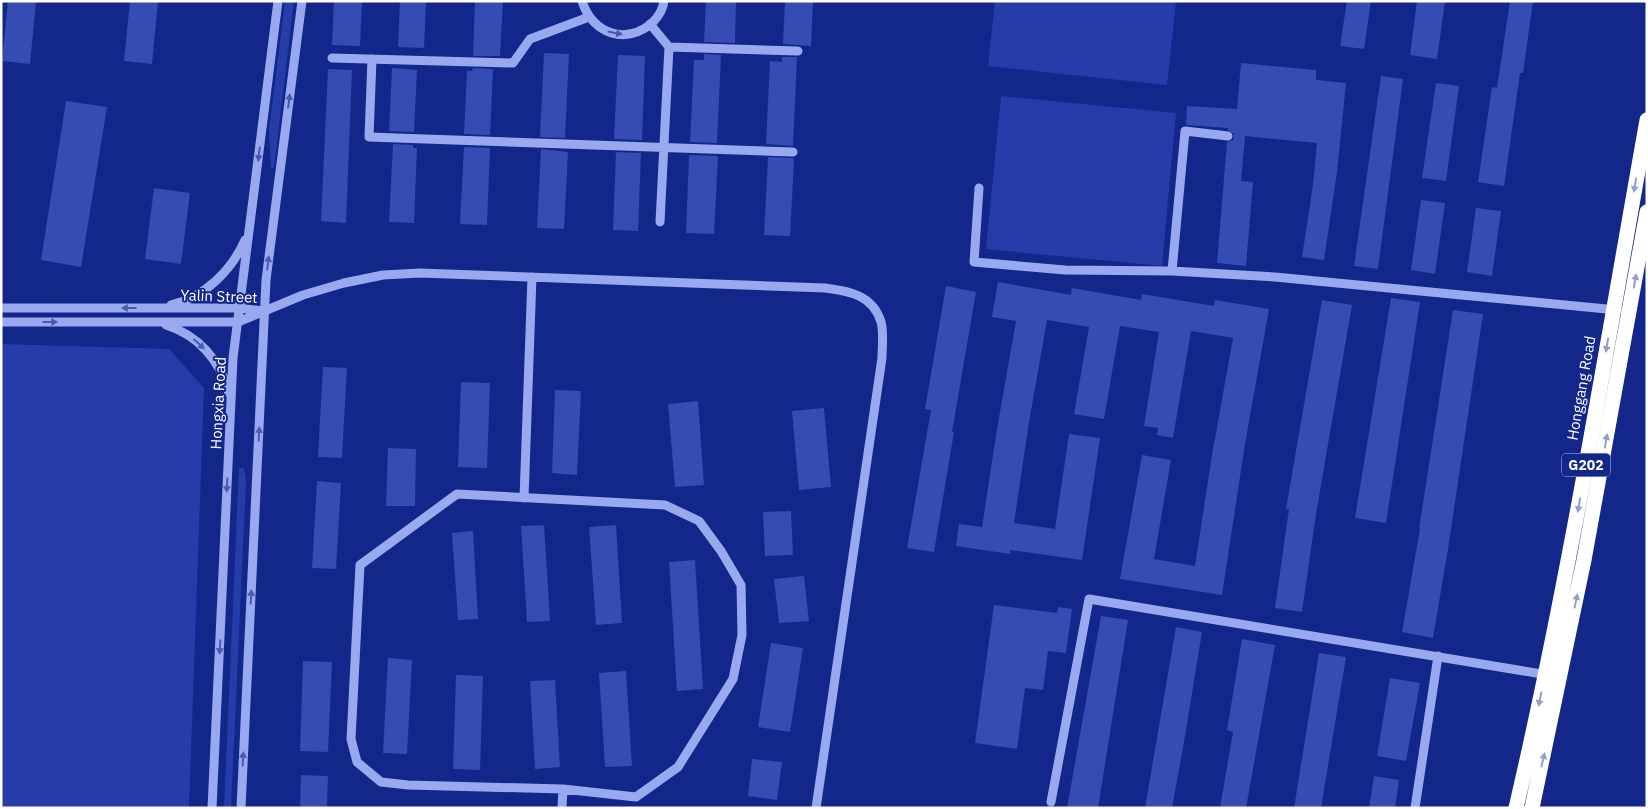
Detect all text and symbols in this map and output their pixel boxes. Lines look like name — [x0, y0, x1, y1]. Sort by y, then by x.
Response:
one-way arrow — [607, 29, 623, 37]
one-way arrow — [285, 93, 293, 109]
one-way arrow — [255, 146, 263, 162]
one-way arrow — [1631, 177, 1639, 193]
one-way arrow — [265, 254, 273, 270]
one-way arrow — [1631, 273, 1639, 289]
street label: Yalin Street — [180, 285, 258, 307]
one-way arrow — [120, 304, 136, 312]
one-way arrow — [42, 318, 58, 326]
street label: Honggang Road — [1562, 334, 1600, 442]
one-way arrow — [1602, 337, 1610, 353]
one-way arrow — [193, 338, 206, 349]
street label: Hongxia Road — [206, 356, 230, 450]
one-way arrow — [255, 426, 263, 442]
one-way arrow — [1603, 433, 1611, 449]
road number: G202 — [1562, 454, 1610, 476]
one-way arrow — [223, 477, 231, 493]
one-way arrow — [1574, 497, 1582, 513]
one-way arrow — [247, 588, 255, 604]
one-way arrow — [1573, 593, 1581, 609]
one-way arrow — [215, 640, 223, 656]
one-way arrow — [1535, 691, 1543, 707]
one-way arrow — [239, 751, 247, 767]
one-way arrow — [1539, 753, 1547, 768]

